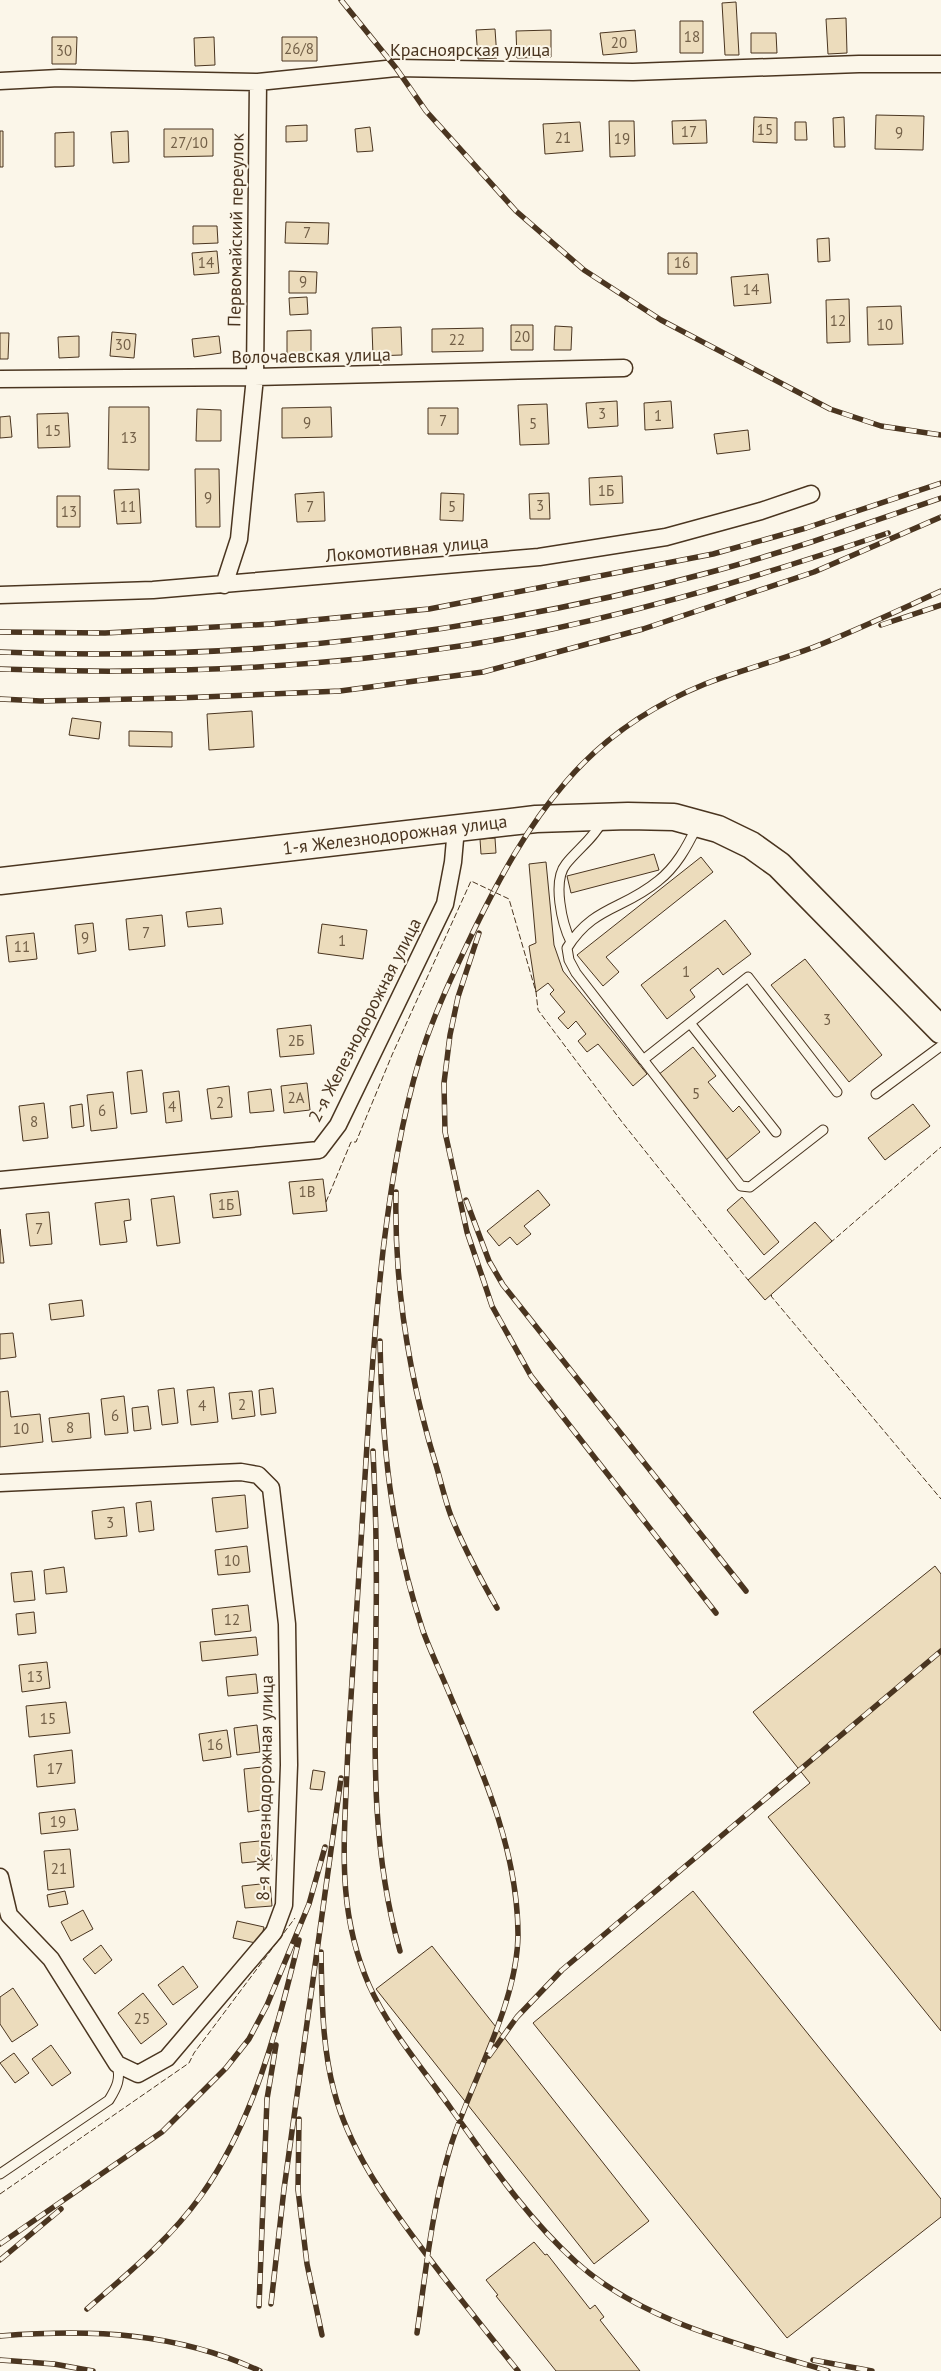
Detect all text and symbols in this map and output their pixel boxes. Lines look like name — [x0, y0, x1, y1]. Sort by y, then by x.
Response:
house number: 18 — [684, 27, 700, 46]
house number: 20 — [611, 33, 627, 52]
street label: Красноярская улица — [390, 38, 550, 61]
house number: 26/8 — [284, 39, 314, 58]
house number: 30 — [56, 41, 72, 60]
house number: 15 — [757, 120, 773, 139]
house number: 17 — [681, 122, 697, 141]
house number: 9 — [895, 123, 903, 142]
house number: 21 — [555, 128, 571, 147]
house number: 19 — [614, 129, 630, 148]
house number: 27/10 — [170, 133, 208, 152]
street label: Первомайский переулок — [222, 133, 249, 327]
house number: 7 — [303, 223, 311, 242]
house number: 14 — [198, 253, 214, 272]
house number: 16 — [674, 253, 690, 272]
house number: 9 — [299, 272, 307, 291]
house number: 14 — [743, 280, 759, 299]
house number: 12 — [830, 311, 846, 330]
house number: 10 — [877, 315, 893, 334]
house number: 20 — [514, 327, 530, 346]
house number: 22 — [449, 330, 465, 349]
house number: 30 — [115, 335, 131, 354]
street label: Волочаевская улица — [231, 343, 391, 368]
house number: 3 — [598, 404, 606, 423]
house number: 1 — [654, 406, 662, 425]
house number: 7 — [439, 411, 447, 430]
house number: 9 — [303, 413, 311, 432]
house number: 5 — [529, 414, 537, 433]
house number: 15 — [45, 421, 61, 440]
house number: 13 — [121, 428, 137, 447]
house number: 1Б — [598, 481, 614, 500]
house number: 9 — [204, 488, 212, 507]
house number: 3 — [536, 496, 544, 515]
house number: 11 — [120, 497, 136, 516]
house number: 7 — [306, 497, 314, 516]
house number: 5 — [448, 497, 456, 516]
house number: 13 — [61, 502, 77, 521]
street label: Локомотивная улица — [323, 530, 489, 567]
street label: 1-я Железнодорожная улица — [281, 809, 509, 860]
street label: 2-я Железнодорожная улица — [303, 914, 426, 1126]
house number: 7 — [142, 923, 150, 942]
house number: 9 — [81, 928, 89, 947]
house number: 1 — [338, 931, 346, 950]
house number: 11 — [14, 937, 30, 956]
house number: 1 — [682, 962, 690, 981]
house number: 3 — [823, 1010, 831, 1029]
house number: 2Б — [288, 1031, 304, 1050]
house number: 5 — [692, 1084, 700, 1103]
house number: 2А — [288, 1088, 305, 1107]
house number: 2 — [216, 1093, 224, 1112]
house number: 4 — [168, 1097, 176, 1116]
house number: 6 — [98, 1101, 106, 1120]
house number: 8 — [30, 1112, 38, 1131]
house number: 1В — [299, 1182, 315, 1201]
house number: 1Б — [218, 1195, 234, 1214]
house number: 7 — [35, 1219, 43, 1238]
house number: 2 — [238, 1395, 246, 1414]
house number: 4 — [198, 1396, 206, 1415]
house number: 6 — [111, 1406, 119, 1425]
house number: 8 — [66, 1418, 74, 1437]
house number: 10 — [13, 1419, 29, 1438]
house number: 3 — [106, 1513, 114, 1532]
house number: 10 — [224, 1551, 240, 1570]
house number: 12 — [224, 1610, 240, 1629]
house number: 13 — [27, 1667, 43, 1686]
street label: 8-я Железнодорожная улица — [251, 1675, 278, 1901]
house number: 15 — [40, 1709, 56, 1728]
house number: 16 — [207, 1735, 223, 1754]
house number: 17 — [47, 1759, 63, 1778]
house number: 19 — [50, 1812, 66, 1831]
house number: 21 — [51, 1859, 67, 1878]
house number: 25 — [134, 2009, 150, 2028]

